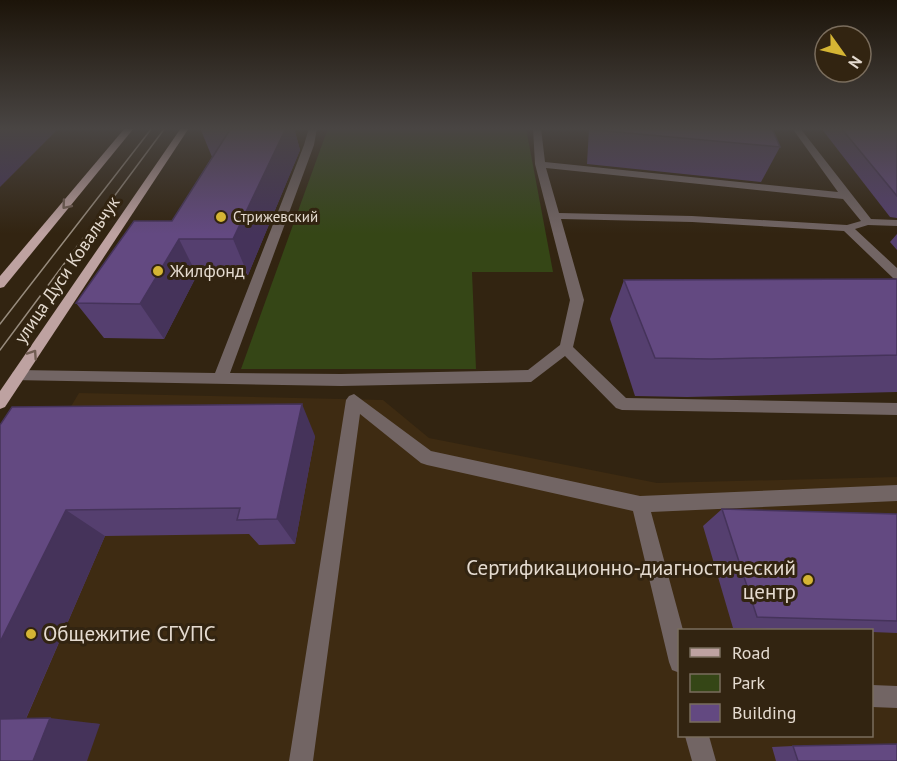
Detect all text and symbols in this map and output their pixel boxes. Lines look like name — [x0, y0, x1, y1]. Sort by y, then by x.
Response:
north arrow — [813, 24, 873, 84]
text: N — [844, 52, 867, 72]
street label: улица Дуси Ковальчук — [9, 191, 125, 348]
one-way arrow — [62, 198, 73, 209]
place label: Стрижевский — [233, 207, 318, 226]
marker: Стрижевский — [214, 210, 228, 224]
place label: Жилфонд — [169, 259, 245, 282]
marker: Жилфонд — [151, 264, 165, 278]
one-way arrow — [26, 350, 37, 361]
place label: Сертификационно-диагностический центр — [466, 554, 796, 605]
marker: Сертификационно-диагностический центр — [801, 573, 815, 587]
place label: Общежитие СГУПС — [43, 620, 216, 647]
marker: Общежитие СГУПС — [24, 627, 38, 641]
legend — [678, 629, 873, 737]
text: Road — [732, 641, 770, 664]
text: Park — [732, 671, 765, 694]
text: Building — [732, 701, 796, 724]

